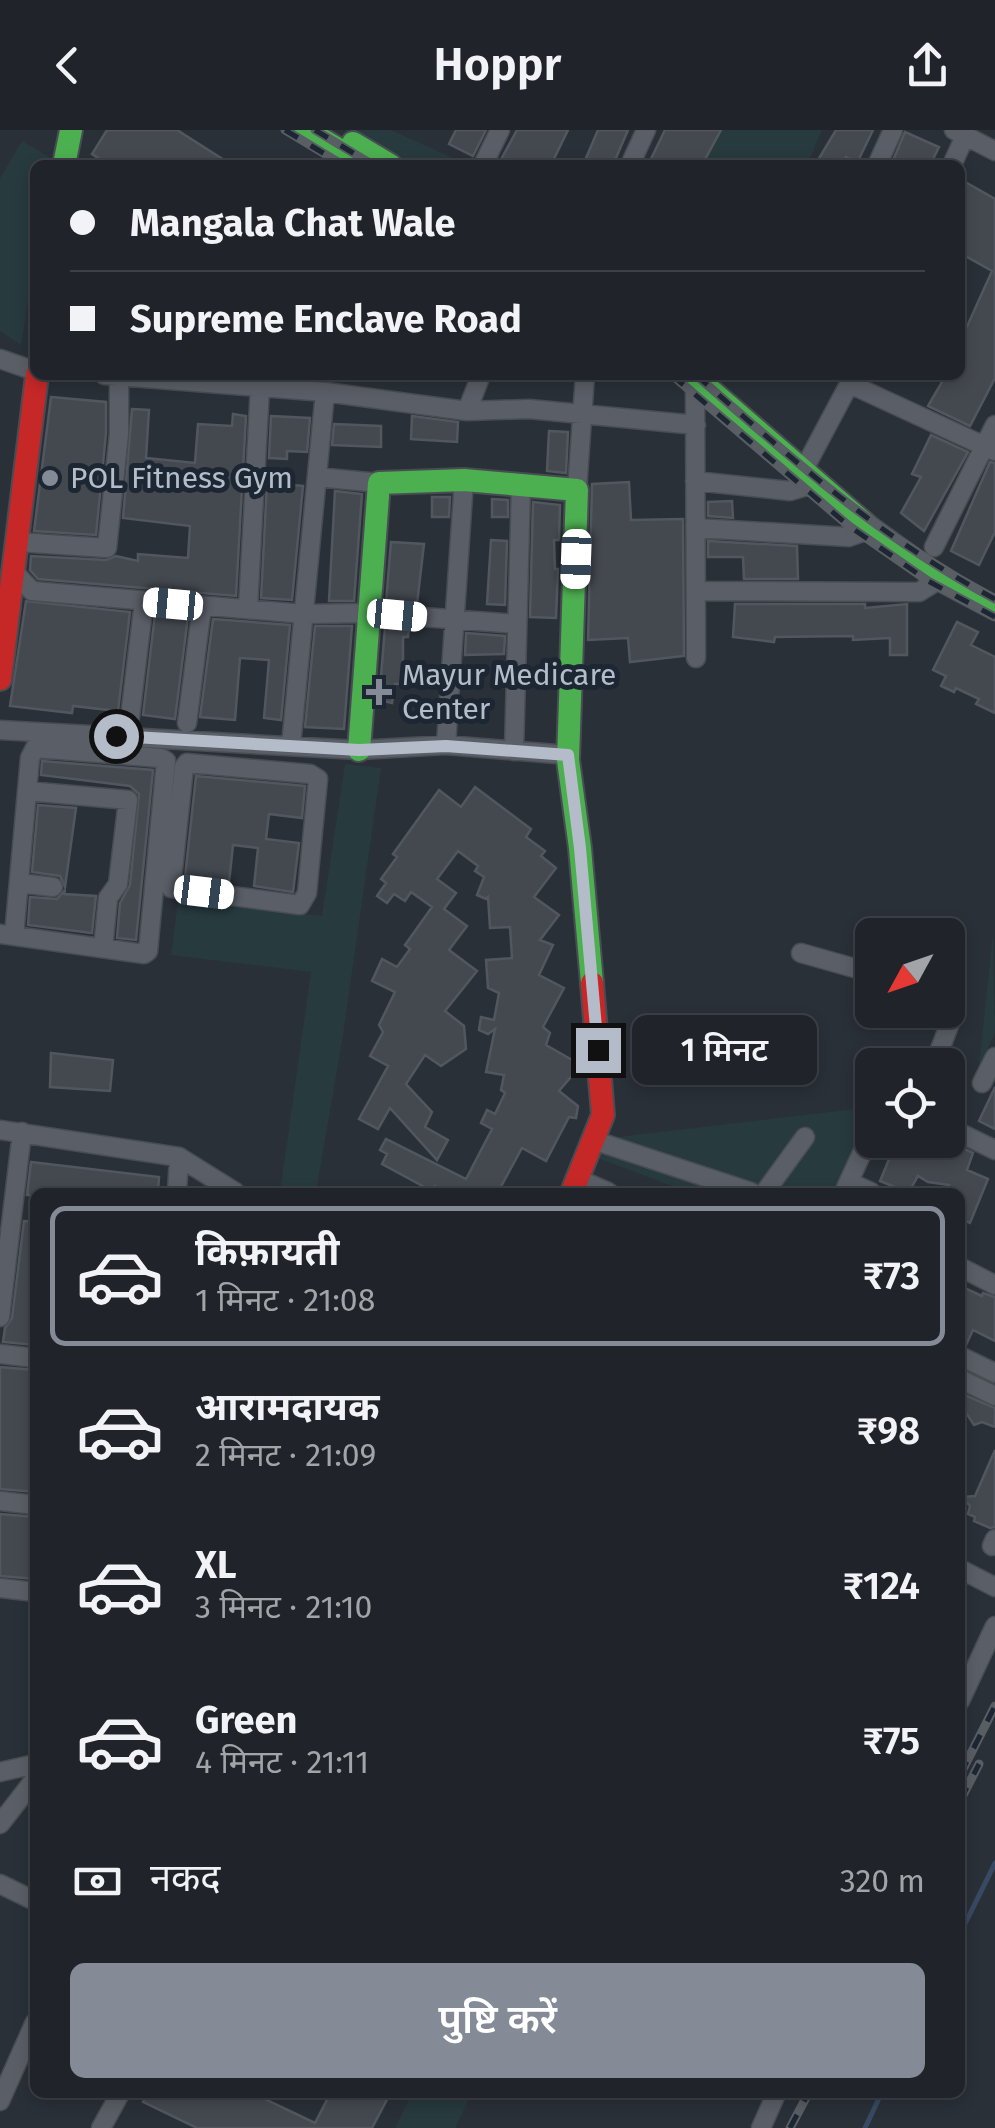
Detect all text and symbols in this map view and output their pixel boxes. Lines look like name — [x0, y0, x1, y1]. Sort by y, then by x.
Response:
icon: back — [40, 38, 95, 93]
text: Hoppr — [434, 38, 561, 92]
icon: share — [900, 38, 955, 93]
text: Mangala Chat Wale — [130, 200, 456, 246]
text: Supreme Enclave Road — [130, 296, 522, 342]
place label: POL Fitness Gym — [70, 460, 293, 496]
marker: POL Fitness Gym — [39, 467, 61, 489]
car — [560, 528, 592, 590]
car — [142, 586, 204, 622]
car — [366, 597, 428, 633]
place label: Mayur Medicare Center — [402, 657, 616, 727]
marker: Mayur Medicare Center — [366, 679, 392, 705]
route start — [94, 714, 139, 759]
car — [172, 873, 236, 911]
north arrow — [855, 918, 965, 1028]
map controls — [855, 918, 965, 1158]
callout: 1 मिनट — [633, 1015, 818, 1085]
route end — [576, 1028, 621, 1073]
text: 1 मिनट — [681, 1031, 768, 1069]
button: locate — [855, 1048, 965, 1158]
text: किफ़ायती — [195, 1229, 339, 1275]
icon: car — [75, 1231, 165, 1321]
text: ₹73 — [863, 1253, 920, 1299]
text: 1 मिनट · 21:08 — [195, 1281, 375, 1319]
text: आरामदायक — [195, 1384, 379, 1430]
icon: car — [75, 1386, 165, 1476]
text: ₹98 — [857, 1408, 920, 1454]
text: 2 मिनट · 21:09 — [195, 1436, 376, 1474]
icon: car — [75, 1541, 165, 1631]
text: XL — [195, 1542, 237, 1588]
text: ₹124 — [843, 1563, 920, 1609]
text: 3 मिनट · 21:10 — [195, 1588, 372, 1626]
icon: car — [75, 1696, 165, 1786]
text: Green — [195, 1697, 298, 1743]
text: ₹75 — [862, 1718, 920, 1764]
text: 4 मिनट · 21:11 — [195, 1743, 369, 1781]
icon: cash — [70, 1854, 125, 1909]
text: नकद — [150, 1855, 220, 1901]
text: 320 m — [840, 1862, 925, 1900]
button: पुष्टि करें — [70, 1963, 925, 2078]

